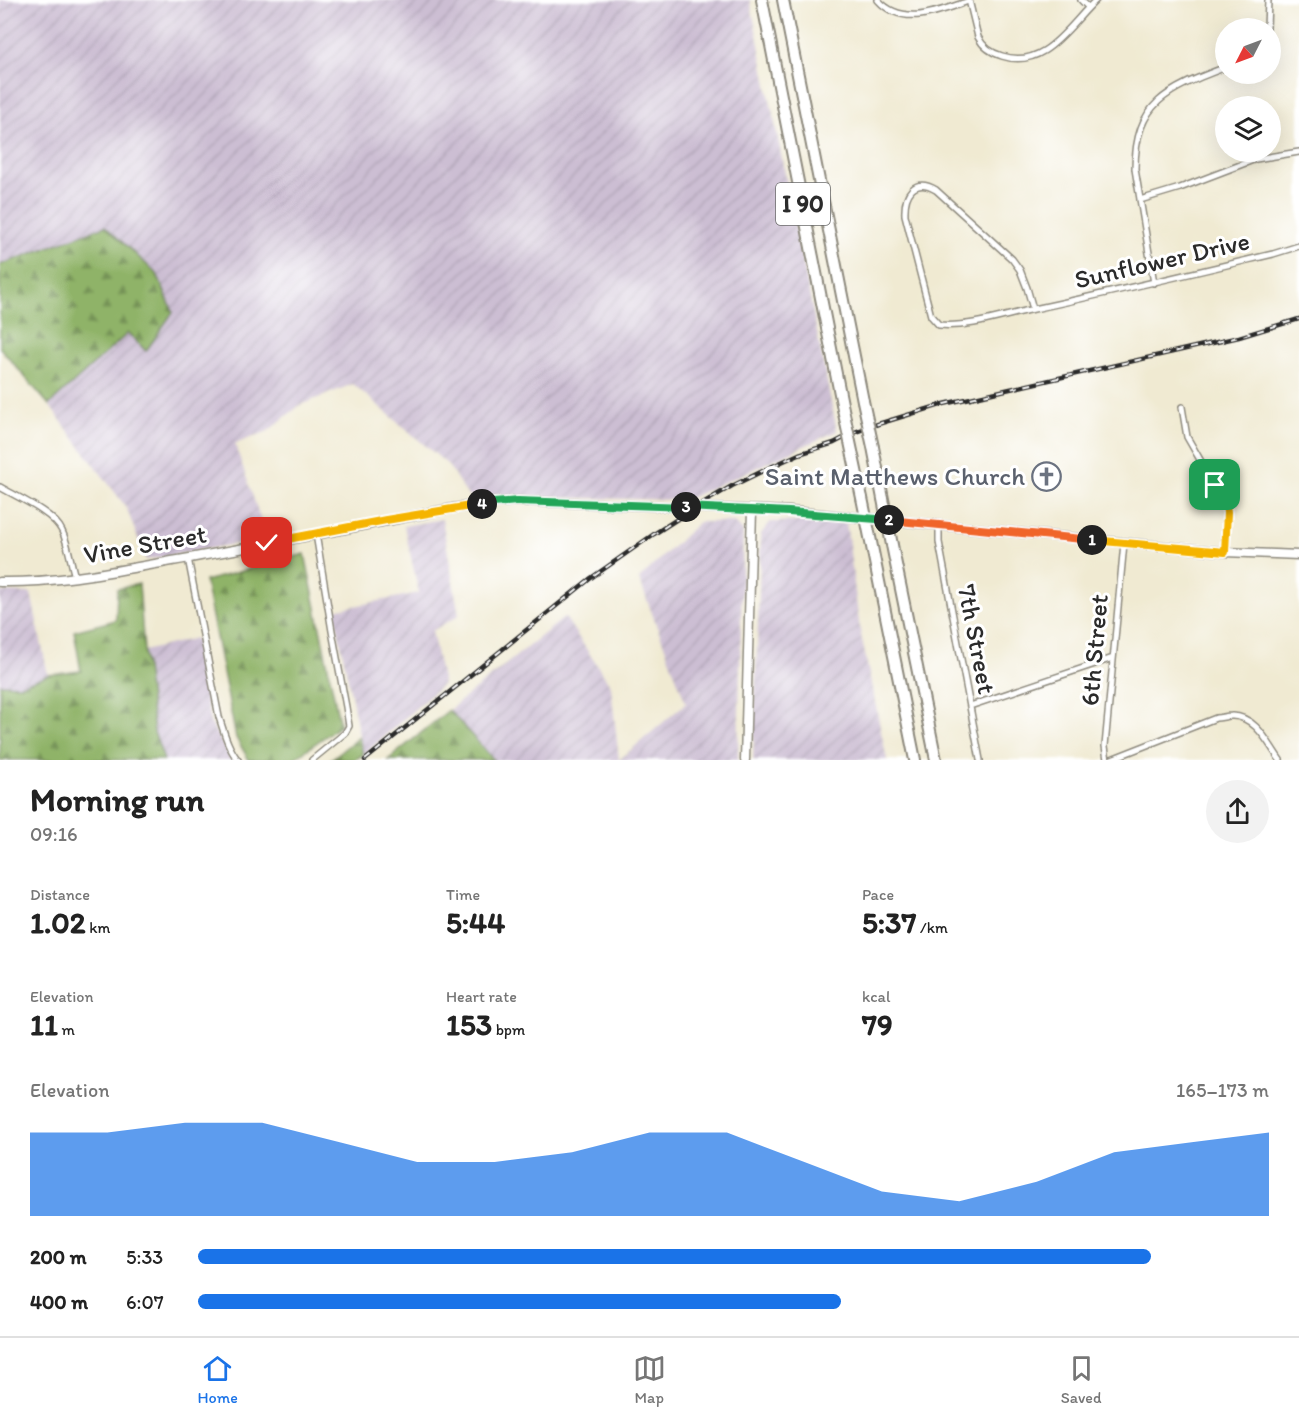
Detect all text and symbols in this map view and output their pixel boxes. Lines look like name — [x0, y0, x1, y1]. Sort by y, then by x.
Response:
north arrow — [1215, 18, 1281, 84]
map controls — [1215, 18, 1281, 162]
button: layers — [1215, 96, 1281, 162]
road number: I 90 — [776, 183, 830, 225]
street label: Sunflower Drive — [1071, 224, 1253, 296]
pin — [1189, 459, 1240, 510]
place label: Saint Matthews Church — [765, 460, 1025, 492]
church icon: Saint Matthews Church — [1030, 460, 1062, 492]
icon: arrive — [1198, 468, 1231, 501]
pin: 4 — [467, 489, 497, 519]
pin: 3 — [671, 492, 701, 522]
text: 4 — [477, 494, 487, 513]
text: 3 — [682, 497, 690, 516]
pin: 2 — [874, 505, 904, 535]
text: 2 — [885, 510, 893, 529]
street label: Vine Street — [81, 517, 209, 571]
pin — [241, 517, 292, 568]
pin: 1 — [1077, 525, 1107, 555]
icon: check — [250, 526, 283, 559]
text: 1 — [1088, 530, 1096, 549]
street label: 7th Street — [951, 581, 1003, 697]
street label: 6th Street — [1073, 593, 1115, 707]
text: Morning run — [30, 780, 205, 819]
button: share — [1206, 780, 1269, 843]
text: 09:16 — [30, 822, 78, 846]
text: Distance — [30, 885, 90, 904]
text: Time — [446, 885, 480, 904]
text: Pace — [862, 885, 894, 904]
text: 1.02 — [30, 904, 86, 941]
text: 5:44 — [446, 904, 505, 941]
text: 5:37 — [862, 904, 916, 941]
text: km — [86, 918, 110, 937]
text: /km — [916, 918, 948, 937]
text: Elevation — [30, 987, 94, 1006]
text: Heart rate — [446, 987, 517, 1006]
text: kcal — [862, 987, 890, 1006]
text: 11 — [30, 1006, 58, 1043]
text: 153 — [446, 1006, 492, 1043]
text: 79 — [862, 1006, 893, 1043]
text: m — [58, 1020, 75, 1039]
text: bpm — [492, 1020, 525, 1039]
text: Elevation — [30, 1078, 109, 1102]
text: 165–173 m — [1176, 1078, 1269, 1102]
text: 200 m — [30, 1245, 86, 1269]
text: 5:33 — [126, 1245, 163, 1269]
text: 400 m — [30, 1290, 88, 1314]
text: 6:07 — [126, 1290, 164, 1314]
tab: Home — [197, 1352, 238, 1407]
tab: Map — [633, 1352, 666, 1407]
tab: Saved — [1061, 1352, 1102, 1407]

